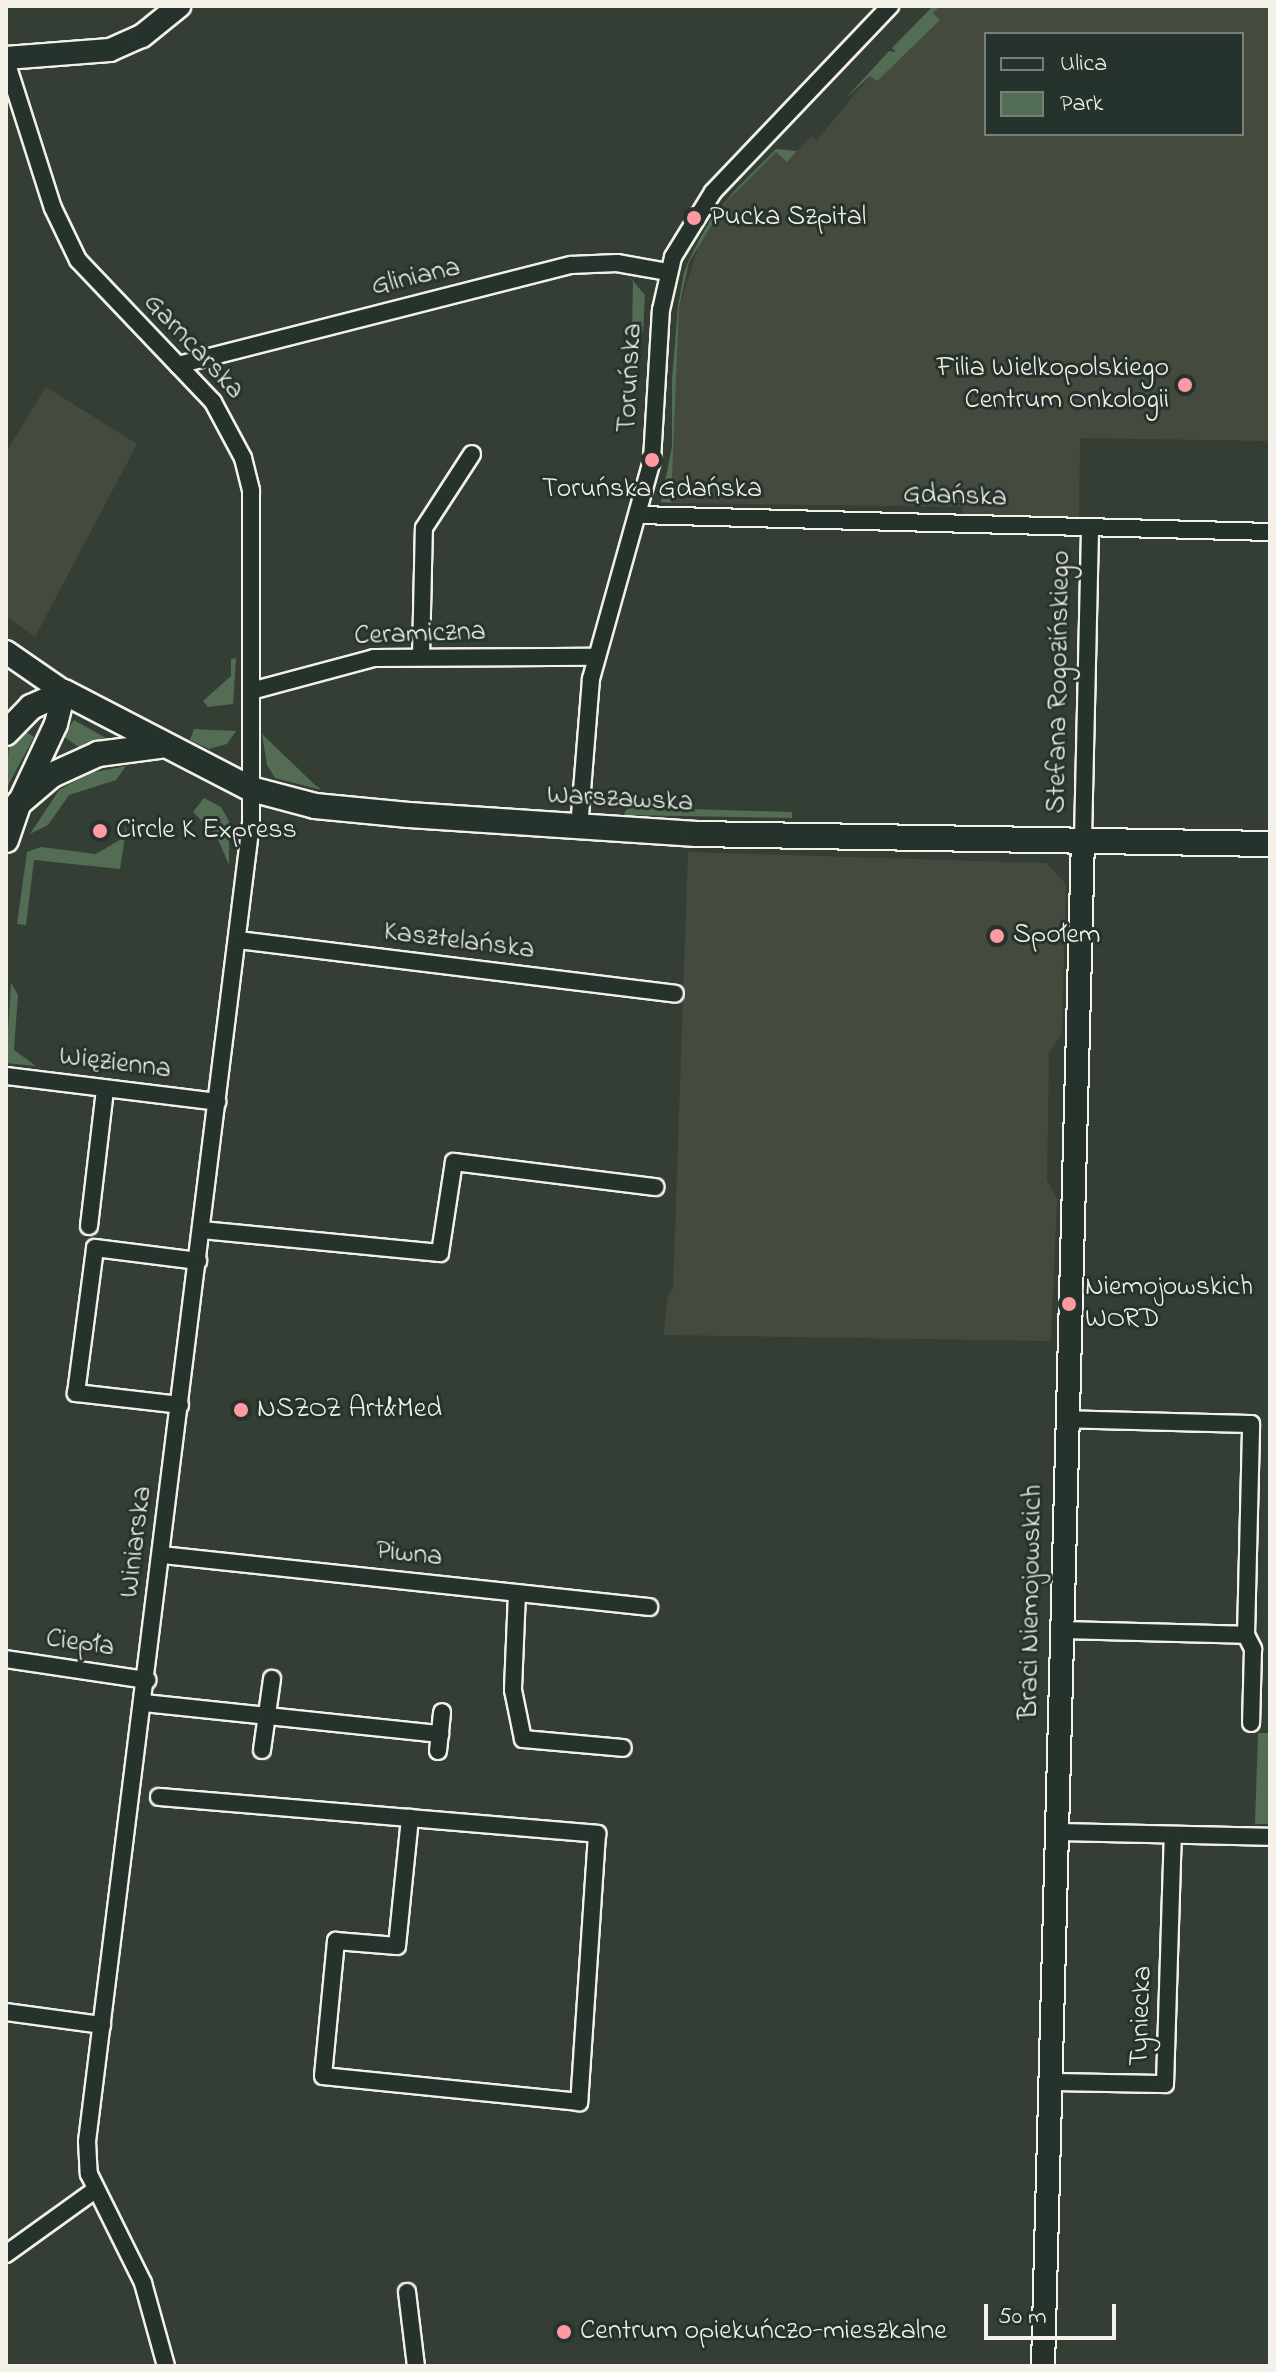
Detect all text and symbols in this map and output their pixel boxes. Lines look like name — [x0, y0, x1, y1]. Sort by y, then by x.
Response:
legend — [984, 32, 1244, 136]
text: Ulica — [1060, 47, 1107, 82]
text: Park — [1060, 87, 1103, 122]
place label: Pucka Szpital — [710, 201, 866, 235]
marker: Pucka Szpital — [685, 209, 703, 227]
street label: Gliniana — [368, 251, 464, 305]
street label: Garncarska — [135, 287, 251, 407]
street label: Toruńska — [611, 322, 651, 434]
place label: Filia Wielkopolskiego Centrum Onkologii — [937, 352, 1169, 418]
marker: Filia Wielkopolskiego Centrum Onkologii — [1176, 376, 1194, 394]
marker: Toruńska Gdańska — [643, 451, 661, 469]
place label: Toruńska Gdańska — [542, 473, 762, 507]
street label: Gdańska — [903, 478, 1007, 516]
street label: Stefana Rogozińskiego — [1041, 550, 1079, 814]
street label: Ceramiczna — [354, 616, 486, 654]
street label: Warszawska — [546, 779, 694, 821]
place label: Circle K Express — [116, 814, 297, 848]
marker: Circle K Express — [91, 822, 109, 840]
street label: Kasztelańska — [382, 916, 536, 968]
place label: Społem — [1013, 919, 1101, 953]
marker: Społem — [988, 927, 1006, 945]
street label: Więzienna — [57, 1040, 173, 1088]
place label: Niemojowskich WORD — [1085, 1271, 1253, 1337]
marker: Niemojowskich WORD — [1060, 1295, 1078, 1313]
place label: NSZOZ Art&Med — [257, 1393, 442, 1427]
marker: NSZOZ Art&Med — [232, 1401, 250, 1419]
street label: Winiarska — [113, 1484, 161, 1600]
street label: Braci Niemojowskich — [1013, 1484, 1051, 1720]
street label: Piwna — [374, 1535, 444, 1575]
street label: Ciepła — [44, 1623, 116, 1665]
street label: Tyniecka — [1123, 1965, 1161, 2067]
scale bar — [988, 2288, 1120, 2338]
text: 50 m — [998, 2300, 1047, 2335]
place label: Centrum opiekuńczo-mieszkalne — [580, 2315, 947, 2349]
marker: Centrum opiekuńczo-mieszkalne — [555, 2323, 573, 2341]

